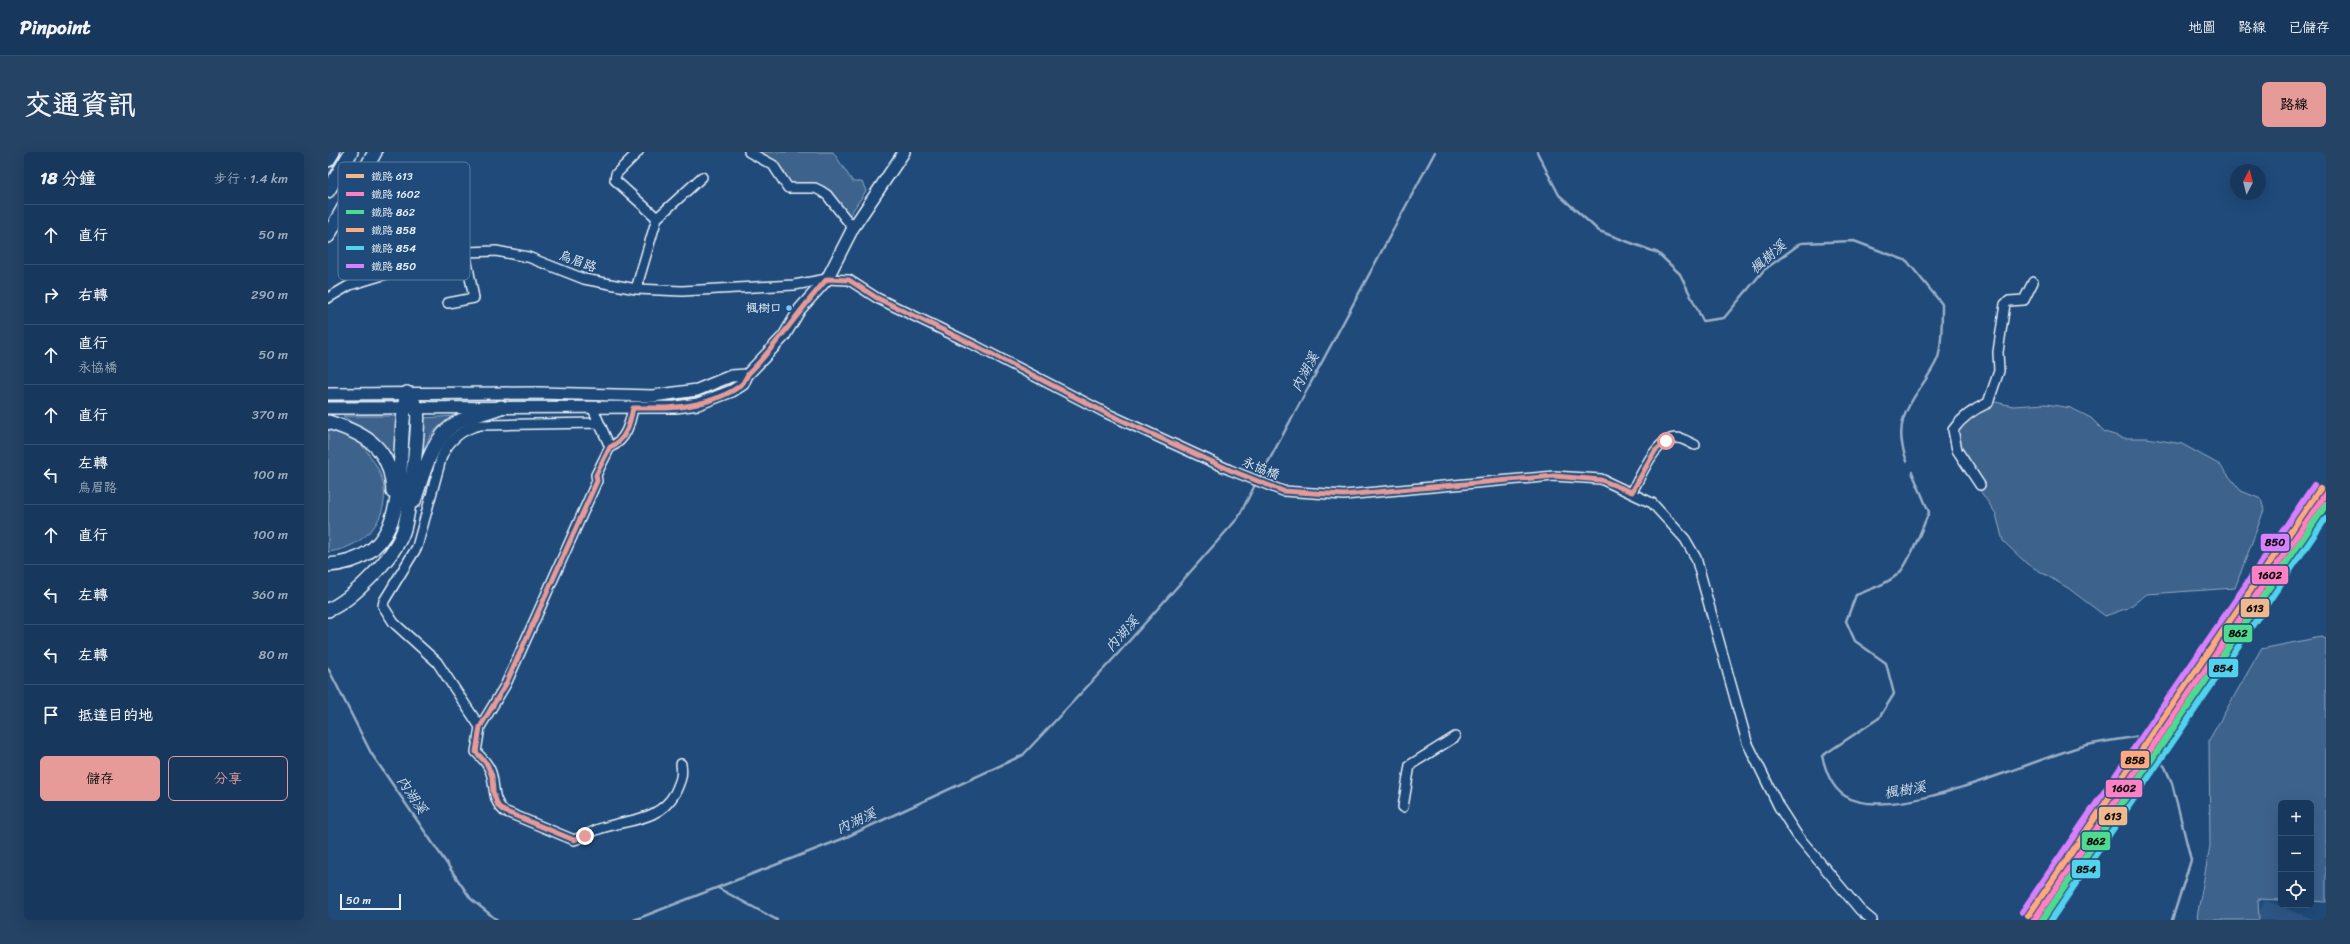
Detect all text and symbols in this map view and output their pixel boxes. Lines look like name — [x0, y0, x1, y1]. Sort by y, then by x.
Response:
text: Pinpoint — [20, 11, 91, 44]
text: 地圖 — [2188, 15, 2216, 40]
text: 路線 — [2238, 15, 2266, 40]
text: 已儲存 — [2288, 15, 2330, 40]
text: 交通資訊 — [24, 80, 136, 129]
button: 路線 — [2262, 82, 2326, 127]
legend — [338, 162, 470, 280]
text: 18 分鐘 — [40, 163, 96, 193]
north arrow — [2230, 164, 2266, 200]
text: 步行 · 1.4 km — [214, 167, 288, 190]
text: 鐵路 613 — [371, 167, 413, 186]
text: 鐵路 1602 — [371, 185, 421, 204]
text: 鐵路 862 — [371, 203, 416, 222]
text: 鐵路 858 — [371, 221, 416, 240]
text: 直行 — [78, 222, 108, 248]
text: 50 m — [258, 223, 288, 246]
icon: ahead — [40, 224, 62, 246]
water label: 楓樹溪 — [1744, 233, 1793, 280]
text: 鐵路 854 — [371, 239, 416, 258]
street label: 烏眉路 — [556, 244, 600, 278]
text: 鐵路 850 — [371, 257, 416, 276]
text: 右轉 — [78, 282, 108, 308]
text: 290 m — [251, 283, 288, 306]
icon: right — [40, 284, 62, 306]
place label: 楓樹口 — [746, 297, 782, 319]
marker: 楓樹口 — [784, 303, 794, 313]
text: 直行 — [78, 330, 108, 356]
text: 50 m — [258, 343, 288, 366]
icon: ahead — [40, 344, 62, 366]
water label: 內湖溪 — [1284, 347, 1326, 396]
text: 永協橋 — [78, 356, 117, 379]
text: 直行 — [78, 402, 108, 428]
text: 370 m — [252, 403, 288, 426]
icon: ahead — [40, 404, 62, 426]
route start — [1657, 432, 1675, 450]
text: 左轉 — [78, 450, 108, 476]
street label: 永協橋 — [1239, 450, 1283, 486]
text: 100 m — [253, 463, 288, 486]
icon: left — [40, 464, 62, 486]
text: 烏眉路 — [78, 476, 117, 499]
text: 直行 — [78, 522, 108, 548]
text: 100 m — [253, 523, 288, 546]
icon: ahead — [40, 524, 62, 546]
line badge: 850 — [2260, 533, 2290, 552]
text: 850 — [2264, 533, 2285, 552]
line badge: 1602 — [2251, 565, 2289, 585]
text: 1602 — [2258, 566, 2283, 585]
text: 左轉 — [78, 582, 108, 608]
text: 360 m — [252, 583, 288, 606]
icon: left — [40, 584, 62, 606]
line badge: 613 — [2240, 598, 2270, 618]
text: 613 — [2245, 599, 2264, 618]
water label: 內湖溪 — [1099, 609, 1146, 658]
line badge: 862 — [2223, 624, 2253, 643]
text: 862 — [2227, 624, 2248, 643]
text: 左轉 — [78, 642, 108, 668]
text: 80 m — [259, 643, 288, 666]
icon: left — [40, 644, 62, 666]
line badge: 854 — [2208, 658, 2239, 678]
text: 854 — [2212, 659, 2233, 678]
text: 抵達目的地 — [78, 702, 153, 728]
icon: arrive — [40, 704, 62, 726]
line badge: 858 — [2120, 750, 2150, 769]
text: 858 — [2124, 751, 2145, 770]
button: 儲存 — [40, 756, 160, 801]
button: 分享 — [168, 756, 288, 801]
water label: 內湖溪 — [390, 771, 435, 820]
water label: 楓樹溪 — [1882, 774, 1929, 806]
line badge: 1602 — [2105, 779, 2143, 798]
text: 1602 — [2112, 779, 2137, 798]
map controls — [2278, 800, 2314, 908]
button: + — [2278, 800, 2314, 836]
water label: 內湖溪 — [832, 801, 881, 841]
line badge: 613 — [2098, 806, 2128, 826]
text: 613 — [2103, 807, 2122, 826]
route end — [576, 827, 594, 845]
line badge: 862 — [2081, 831, 2111, 851]
text: 862 — [2085, 832, 2106, 851]
button: − — [2278, 836, 2314, 872]
line badge: 854 — [2071, 859, 2101, 879]
text: 854 — [2075, 860, 2096, 879]
button: locate — [2278, 872, 2314, 908]
text: 50 m — [346, 891, 371, 910]
scale bar — [340, 892, 401, 911]

